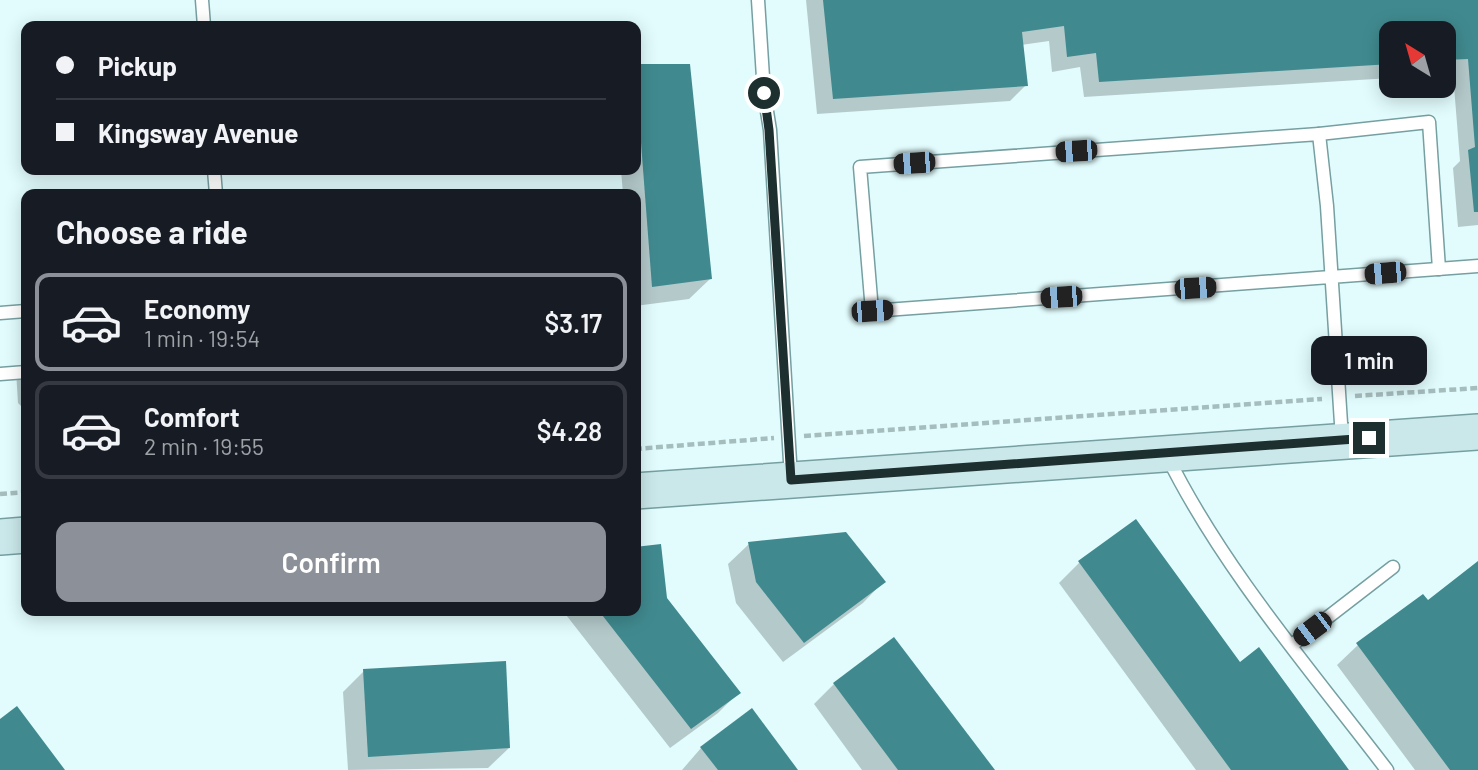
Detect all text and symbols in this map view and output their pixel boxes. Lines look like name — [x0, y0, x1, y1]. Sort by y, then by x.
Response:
north arrow — [1379, 21, 1456, 98]
map controls — [1379, 21, 1456, 98]
text: Pickup — [98, 50, 177, 81]
route start — [748, 77, 780, 109]
text: Kingsway Avenue — [98, 117, 298, 148]
car — [1055, 139, 1098, 163]
car — [893, 151, 936, 175]
text: Choose a ride — [56, 212, 248, 250]
car — [1364, 261, 1407, 285]
car — [1174, 276, 1217, 300]
car — [1040, 285, 1083, 309]
icon: car — [60, 291, 123, 354]
text: Economy — [144, 293, 250, 324]
car — [851, 299, 894, 323]
text: $3.17 — [544, 307, 602, 338]
text: 1 min · 19:54 — [144, 324, 260, 352]
callout: 1 min — [1311, 336, 1427, 386]
text: 1 min — [1344, 346, 1394, 374]
icon: car — [60, 399, 123, 462]
text: Comfort — [144, 401, 240, 432]
text: $4.28 — [537, 415, 602, 446]
route end — [1353, 422, 1385, 454]
text: 2 min · 19:55 — [144, 432, 264, 460]
button: Confirm — [56, 522, 606, 602]
car — [1289, 608, 1336, 650]

